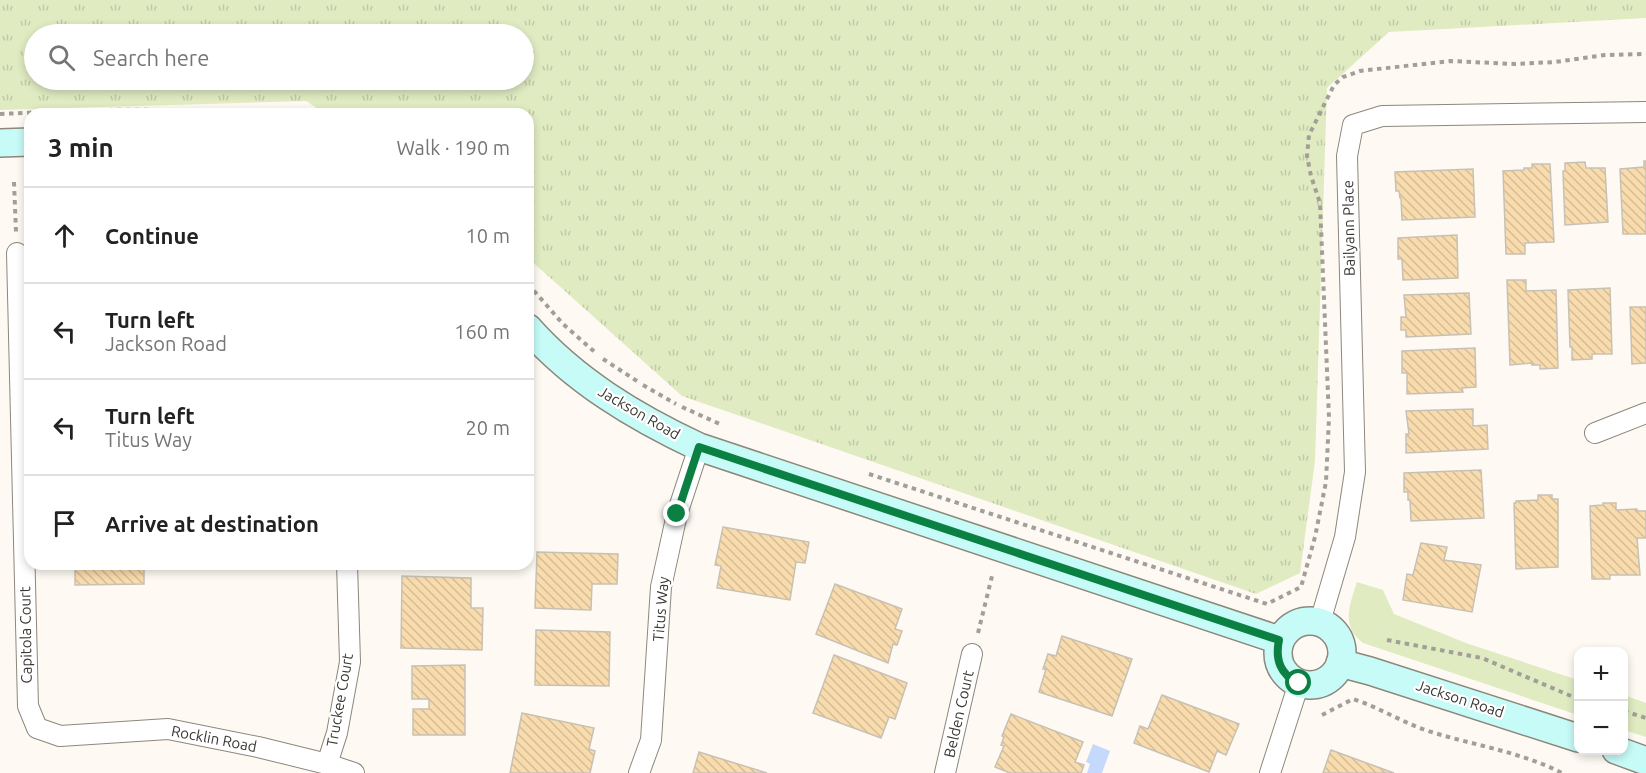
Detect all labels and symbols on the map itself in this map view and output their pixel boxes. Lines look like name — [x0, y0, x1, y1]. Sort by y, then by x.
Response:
street label: Bailyann Place — [1339, 180, 1358, 276]
street label: Jackson Road — [595, 382, 683, 443]
route end — [663, 500, 689, 526]
street label: Titus Way — [649, 576, 672, 642]
street label: Capitola Court — [16, 586, 35, 684]
street label: Truckee Court — [323, 652, 356, 748]
street label: Belden Court — [940, 669, 977, 759]
route start — [1285, 669, 1311, 695]
street label: Jackson Road — [1414, 676, 1506, 721]
street label: Rocklin Road — [170, 722, 258, 755]

